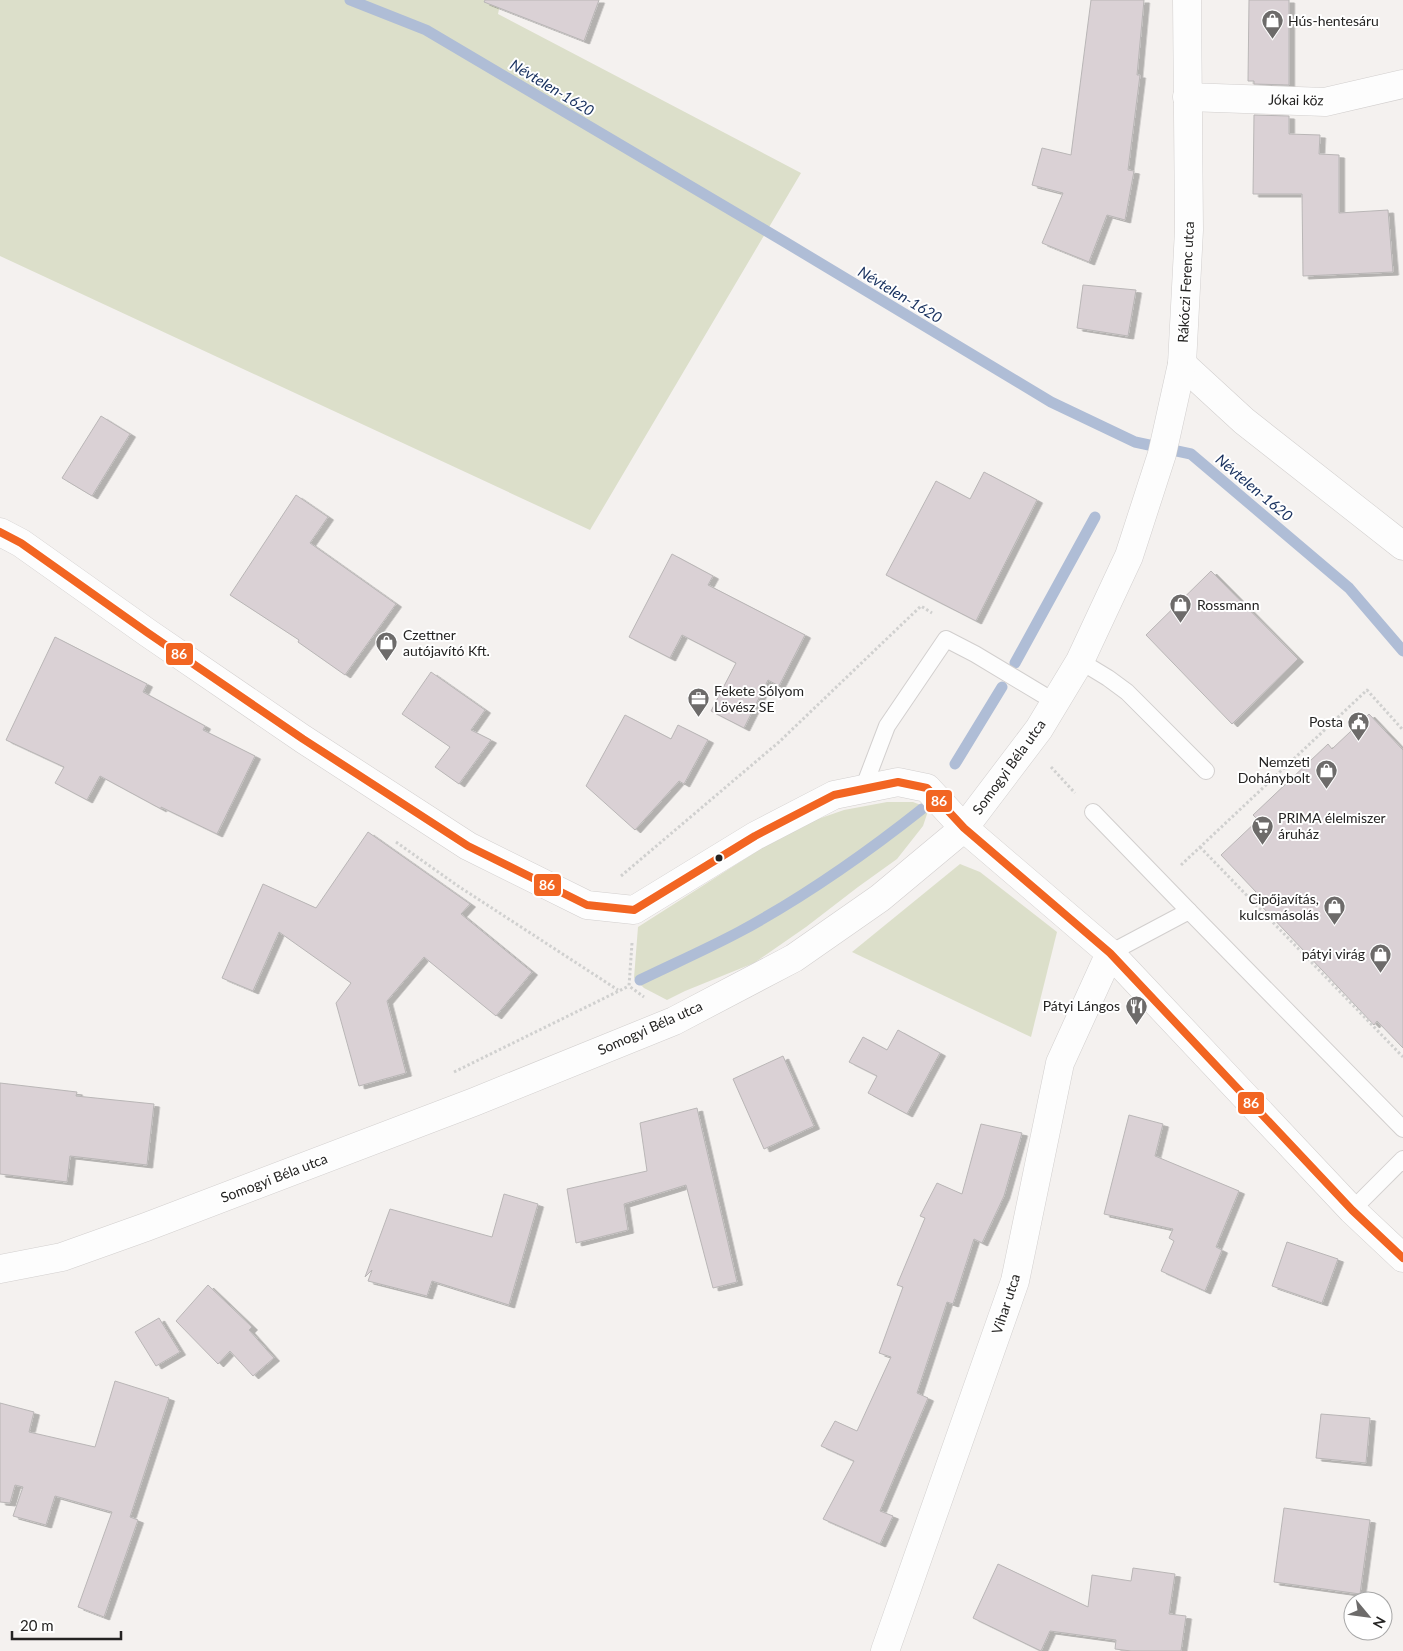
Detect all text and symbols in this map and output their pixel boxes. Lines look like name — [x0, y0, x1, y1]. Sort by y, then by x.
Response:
shop icon: Hús-hentesáru — [1260, 9, 1284, 40]
place label: Hús-hentesáru — [1288, 12, 1379, 29]
water label: Névtelen-1620 — [507, 55, 598, 119]
street label: Jókai köz — [1268, 91, 1324, 108]
street label: Rákóczi Ferenc utca — [1174, 221, 1197, 343]
water label: Névtelen-1620 — [855, 262, 946, 326]
water label: Névtelen-1620 — [1213, 450, 1297, 525]
shop icon: Rossmann — [1169, 593, 1193, 624]
place label: Rossmann — [1197, 596, 1259, 613]
place label: Czettner autójavító Kft. — [403, 626, 490, 659]
shop icon: Czettner autójavító Kft. — [375, 631, 399, 662]
line badge: 86 — [165, 642, 194, 666]
text: 86 — [171, 645, 187, 662]
place label: Fekete Sólyom Lövész SE — [714, 682, 804, 715]
office icon: Fekete Sólyom Lövész SE — [686, 687, 710, 718]
public building icon: Posta — [1347, 710, 1371, 741]
place label: Posta — [1309, 713, 1343, 730]
street label: Somogyi Béla utca — [969, 716, 1049, 817]
place label: Nemzeti Dohánybolt — [1238, 753, 1310, 786]
shop icon: Nemzeti Dohánybolt — [1314, 758, 1338, 789]
line badge: 86 — [925, 789, 953, 813]
text: 86 — [931, 792, 947, 809]
place label: PRIMA élelmiszer áruház — [1278, 809, 1386, 842]
supermarket icon: PRIMA élelmiszer áruház — [1250, 814, 1274, 845]
unlabelled marker — [714, 853, 724, 863]
line badge: 86 — [533, 873, 562, 897]
text: 86 — [539, 876, 555, 893]
place label: Cipőjavítás, kulcsmásolás — [1239, 890, 1319, 923]
shop icon: Cipőjavítás, kulcsmásolás — [1323, 895, 1347, 926]
shop icon: pátyi virág — [1369, 942, 1393, 973]
place label: pátyi virág — [1302, 945, 1365, 962]
restaurant icon: Pátyi Lángos — [1124, 994, 1148, 1025]
street label: Somogyi Béla utca — [595, 997, 705, 1058]
place label: Pátyi Lángos — [1043, 997, 1120, 1014]
line badge: 86 — [1237, 1091, 1265, 1115]
text: 86 — [1243, 1094, 1259, 1111]
street label: Somogyi Béla utca — [218, 1149, 330, 1206]
street label: Vihar utca — [988, 1271, 1023, 1336]
north arrow — [1343, 1591, 1393, 1641]
scale bar — [12, 1608, 121, 1640]
text: N — [1370, 1614, 1390, 1631]
text: 20 m — [20, 1616, 54, 1634]

